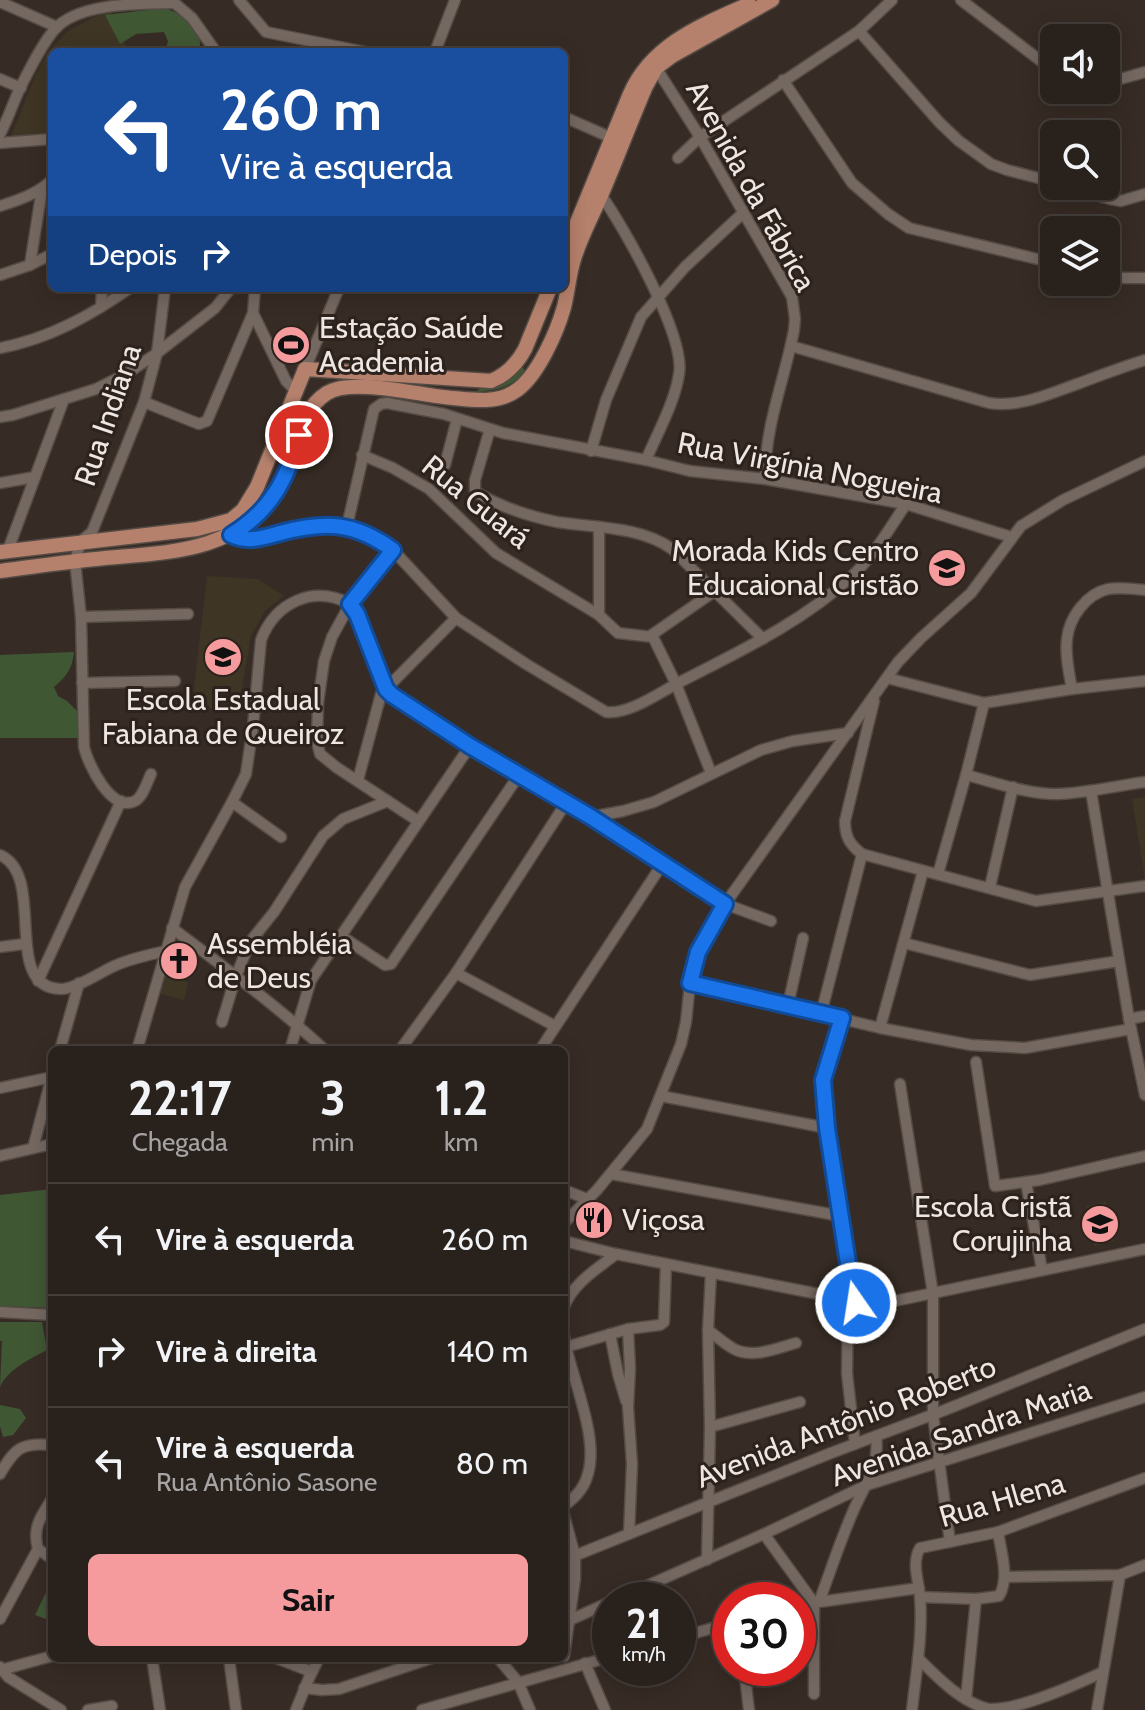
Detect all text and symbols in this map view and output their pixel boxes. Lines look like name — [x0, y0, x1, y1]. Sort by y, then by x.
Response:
map controls — [1040, 24, 1120, 296]
button: sound — [1040, 24, 1120, 104]
street label: Avenida da Fábrica — [678, 74, 825, 298]
text: 260 m — [220, 76, 382, 144]
icon: left — [88, 80, 192, 184]
button: search — [1040, 120, 1120, 200]
text: Vire à esquerda — [220, 144, 453, 188]
button: layers — [1040, 216, 1120, 296]
icon: right — [193, 232, 237, 276]
text: Depois — [88, 236, 177, 273]
place label: Estação Saúde Academia — [319, 309, 503, 380]
sports icon: Estação Saúde Academia — [270, 324, 312, 366]
street label: Rua Indiana — [66, 339, 149, 491]
pin — [265, 401, 333, 469]
icon: arrive — [277, 413, 321, 457]
street label: Rua Virgínia Nogueira — [674, 424, 946, 511]
street label: Rua Guará — [415, 447, 538, 557]
place label: Morada Kids Centro Educaional Cristão — [671, 532, 919, 603]
school or university icon: Morada Kids Centro Educaional Cristão — [926, 547, 968, 589]
school or university icon: Escola Estadual Fabiana de Queiroz — [202, 636, 244, 678]
place label: Escola Estadual Fabiana de Queiroz — [102, 681, 344, 752]
place label: Assembléia de Deus — [207, 925, 352, 996]
church icon: Assembléia de Deus — [158, 940, 200, 982]
text: 22:17 — [128, 1069, 232, 1127]
text: 3 — [320, 1069, 346, 1127]
text: 1.2 — [434, 1069, 488, 1127]
text: Chegada — [132, 1126, 228, 1158]
text: min — [311, 1126, 354, 1158]
text: km — [444, 1126, 478, 1158]
place label: Escola Cristã Corujinha — [914, 1188, 1073, 1259]
restaurant icon: Viçosa — [573, 1199, 615, 1241]
place label: Viçosa — [622, 1201, 705, 1238]
school or university icon: Escola Cristã Corujinha — [1079, 1203, 1121, 1245]
icon: left — [88, 1217, 132, 1261]
text: Vire à esquerda — [156, 1221, 354, 1258]
text: 260 m — [441, 1221, 528, 1258]
position arrow — [814, 1261, 898, 1345]
icon: right — [88, 1329, 132, 1373]
text: Vire à direita — [156, 1333, 317, 1370]
text: 140 m — [447, 1333, 528, 1370]
street label: Avenida Antônio Roberto — [691, 1347, 1001, 1496]
street label: Avenida Sandra Maria — [826, 1370, 1096, 1494]
text: Vire à esquerda — [156, 1429, 354, 1466]
icon: left — [88, 1441, 132, 1485]
text: 80 m — [456, 1445, 528, 1482]
street label: Rua Hlena — [935, 1464, 1070, 1535]
text: Rua Antônio Sasone — [156, 1466, 377, 1498]
button: Sair — [88, 1554, 528, 1646]
speed limit sign: 30 — [712, 1582, 816, 1686]
text: 21 — [626, 1599, 662, 1648]
text: km/h — [622, 1642, 666, 1666]

